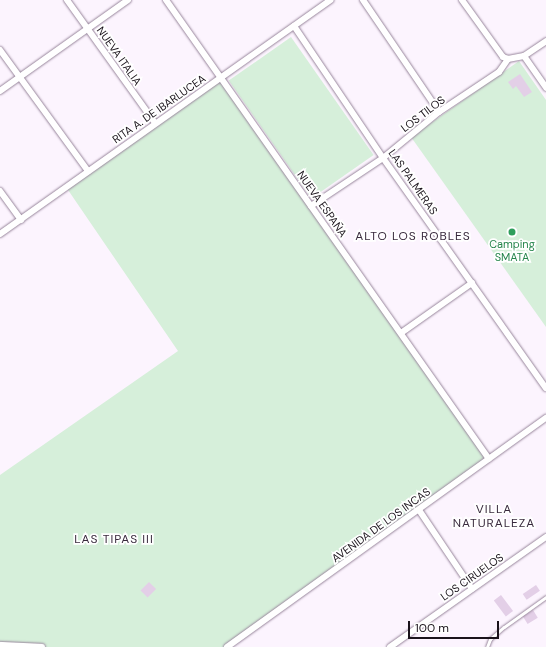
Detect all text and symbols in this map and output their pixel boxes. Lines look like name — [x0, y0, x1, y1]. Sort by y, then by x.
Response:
street label: NUEVA ITALIA — [94, 24, 144, 88]
street label: RITA A. DE IBARLUCEA — [110, 72, 208, 146]
street label: LOS TILOS — [398, 93, 448, 135]
street label: LAS PALMERAS — [386, 147, 440, 217]
street label: NUEVA ESPAÑA — [294, 168, 350, 240]
marker: Camping SMATA — [507, 227, 517, 237]
district label: ALTO LOS ROBLES — [355, 230, 471, 244]
place label: Camping SMATA — [489, 238, 535, 264]
street label: AVENIDA DE LOS INCAS — [329, 485, 433, 565]
district label: VILLA NATURALEZA — [453, 503, 535, 531]
district label: LAS TIPAS III — [74, 533, 154, 547]
street label: LOS CIRUELOS — [438, 551, 506, 603]
scale bar — [410, 613, 501, 639]
text: 100 m — [415, 620, 449, 636]

